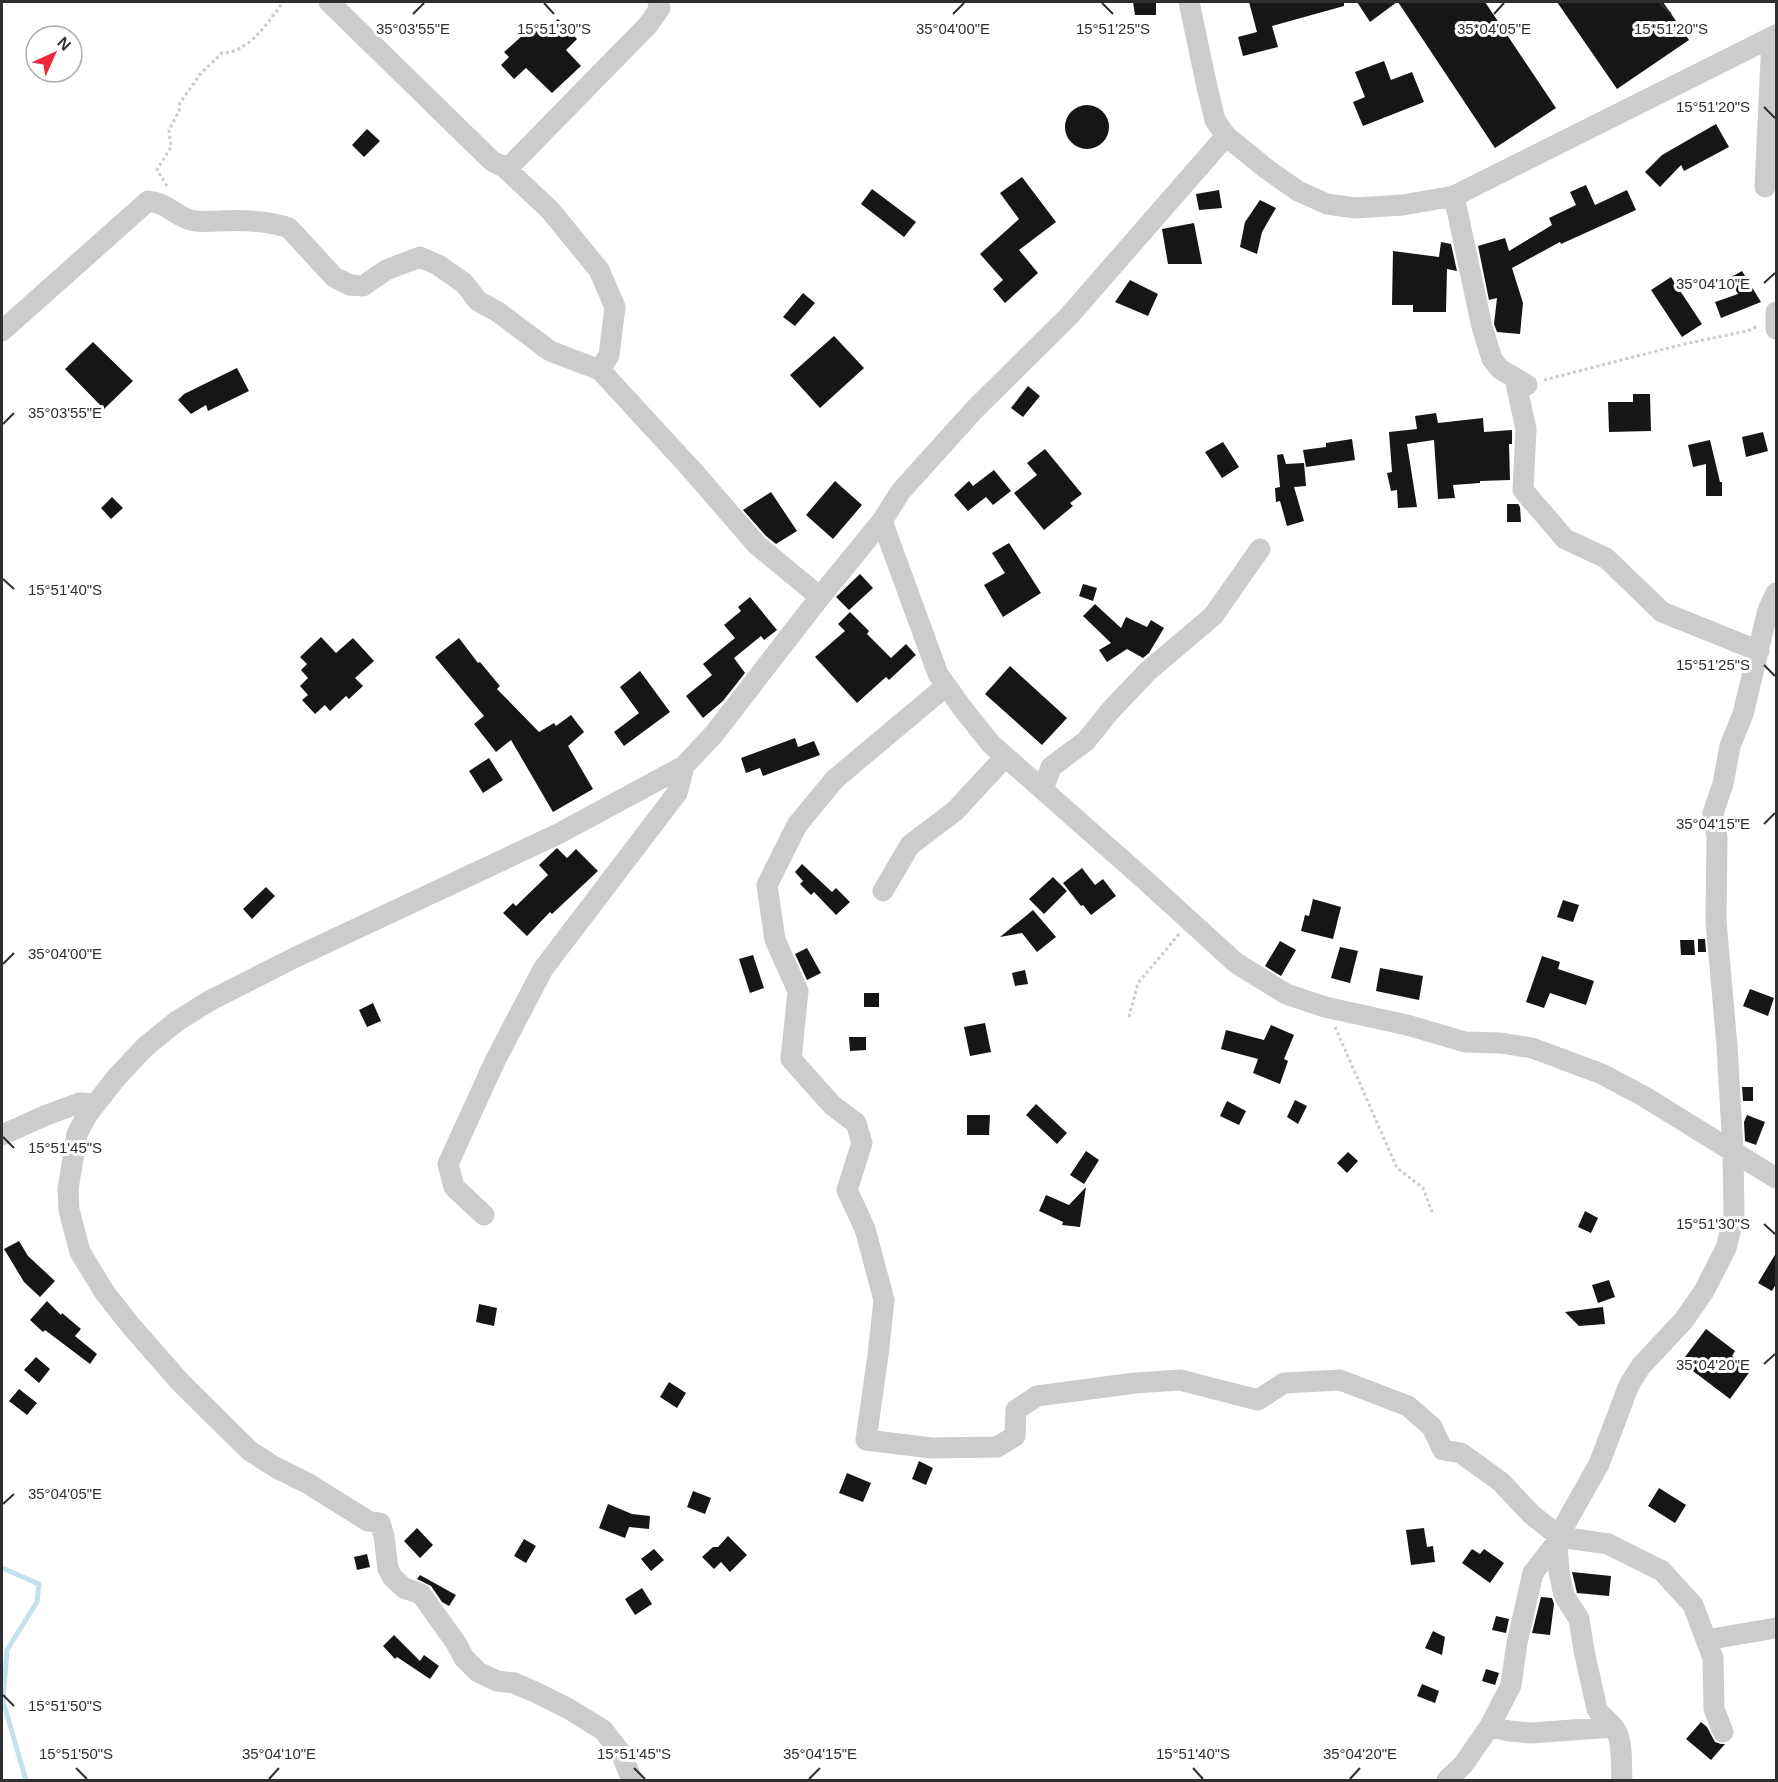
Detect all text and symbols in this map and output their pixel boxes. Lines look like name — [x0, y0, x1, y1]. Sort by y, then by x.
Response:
text: 35°03'55"E — [376, 20, 450, 37]
text: 15°51'30"S — [517, 20, 591, 37]
text: 35°04'00"E — [916, 20, 990, 37]
text: 15°51'25"S — [1076, 20, 1150, 37]
text: 35°04'05"E — [1457, 20, 1531, 37]
text: 15°51'20"S — [1634, 20, 1708, 37]
north arrow — [24, 24, 84, 84]
text: N — [54, 34, 74, 54]
text: 15°51'20"S — [1676, 98, 1750, 115]
text: 35°04'10"E — [1676, 275, 1750, 292]
text: 35°03'55"E — [28, 404, 102, 421]
text: 15°51'40"S — [28, 581, 102, 598]
text: 15°51'25"S — [1676, 656, 1750, 673]
text: 35°04'15"E — [1676, 815, 1750, 832]
text: 35°04'00"E — [28, 945, 102, 962]
text: 15°51'45"S — [28, 1139, 102, 1156]
text: 15°51'30"S — [1676, 1215, 1750, 1232]
text: 35°04'20"E — [1676, 1356, 1750, 1373]
text: 35°04'05"E — [28, 1485, 102, 1502]
text: 15°51'50"S — [28, 1697, 102, 1714]
text: 15°51'50"S — [39, 1745, 113, 1762]
text: 35°04'10"E — [242, 1745, 316, 1762]
text: 15°51'45"S — [597, 1745, 671, 1762]
text: 35°04'15"E — [783, 1745, 857, 1762]
text: 15°51'40"S — [1156, 1745, 1230, 1762]
text: 35°04'20"E — [1323, 1745, 1397, 1762]

